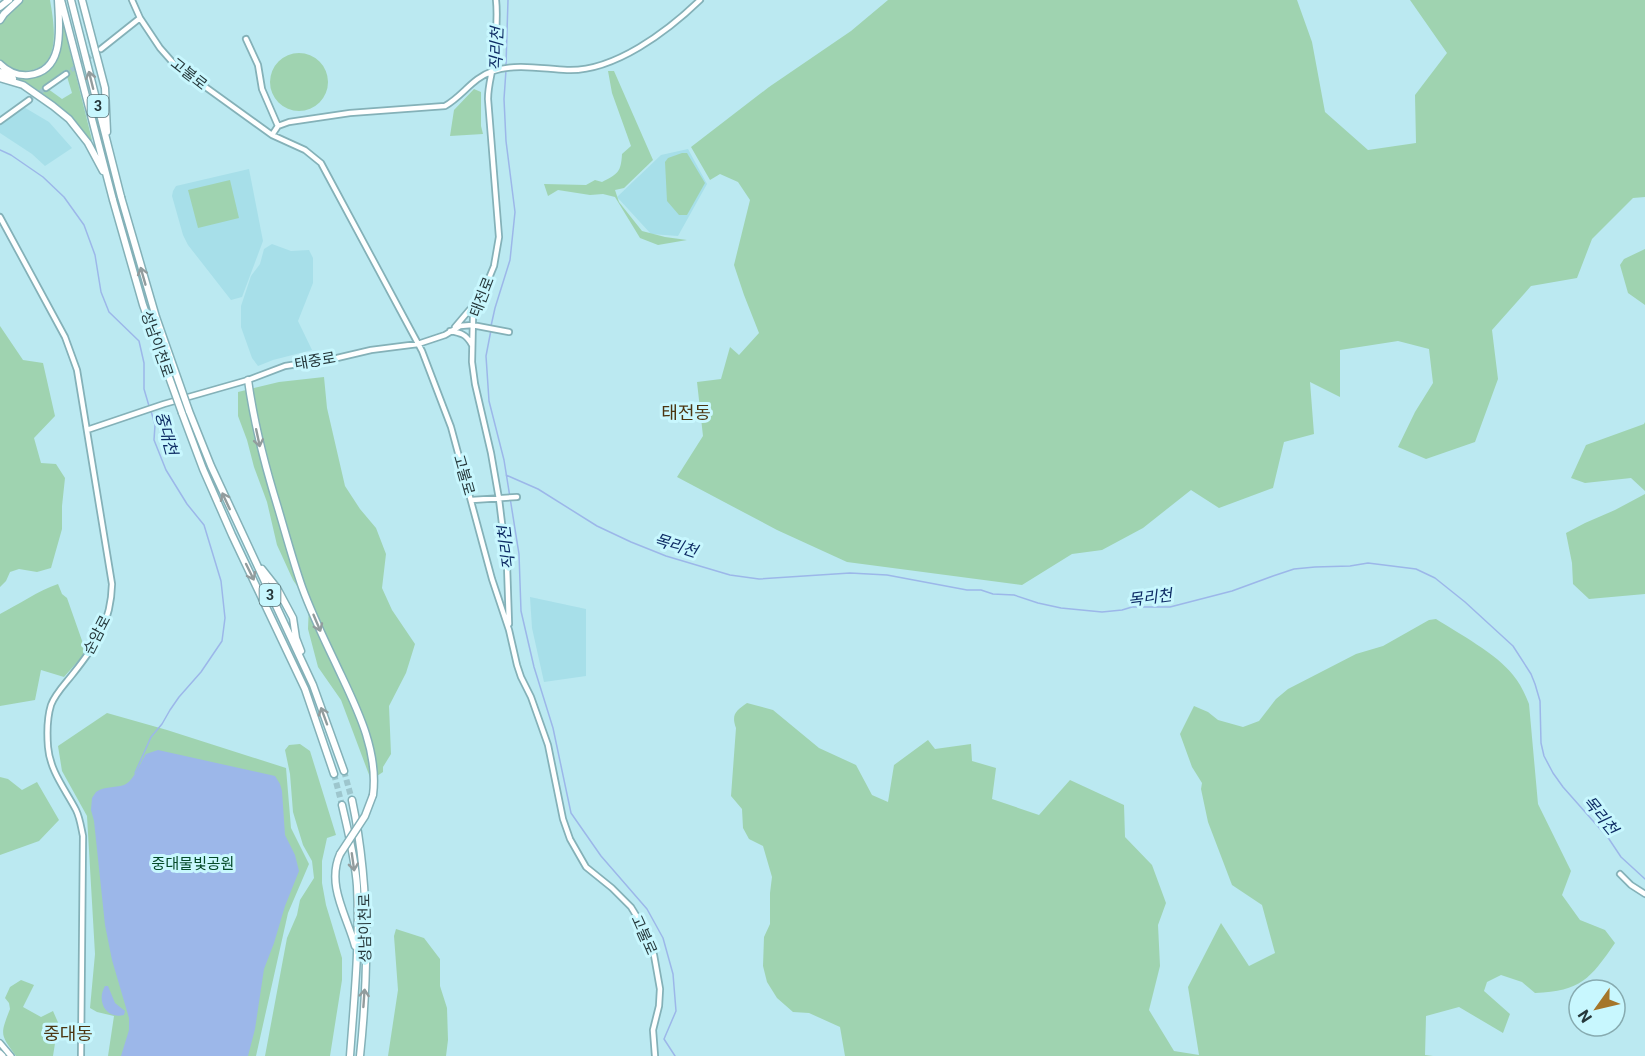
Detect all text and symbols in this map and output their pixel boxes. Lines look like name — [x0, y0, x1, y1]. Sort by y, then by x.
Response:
water label: 직리천 — [486, 24, 507, 71]
street label: 고불로 — [167, 54, 211, 94]
one-way arrow — [85, 71, 96, 90]
road number: 3 — [88, 95, 108, 117]
one-way arrow — [137, 267, 148, 286]
street label: 태전로 — [466, 274, 498, 320]
street label: 성남이천로 — [137, 308, 177, 380]
street label: 태중로 — [293, 349, 337, 373]
district label: 태전동 — [661, 402, 711, 423]
water label: 중대천 — [152, 409, 182, 459]
one-way arrow — [253, 428, 264, 447]
street label: 고불로 — [450, 453, 478, 497]
one-way arrow — [220, 492, 232, 510]
water label: 직리천 — [494, 523, 519, 571]
water label: 목리천 — [652, 530, 702, 562]
one-way arrow — [244, 563, 256, 581]
road number: 3 — [260, 584, 280, 606]
water label: 목리천 — [1127, 585, 1175, 610]
street label: 순암로 — [80, 612, 114, 658]
one-way arrow — [312, 614, 323, 632]
one-way arrow — [318, 708, 329, 726]
water label: 목리천 — [1579, 792, 1623, 840]
one-way arrow — [348, 851, 359, 871]
park label: 중대물빛공원 — [152, 855, 234, 873]
street label: 성남이천로 — [355, 893, 375, 963]
street label: 고불로 — [627, 912, 661, 958]
north arrow — [1567, 978, 1627, 1038]
one-way arrow — [359, 988, 370, 1008]
text: N — [1574, 1006, 1596, 1026]
district label: 중대동 — [43, 1023, 93, 1044]

